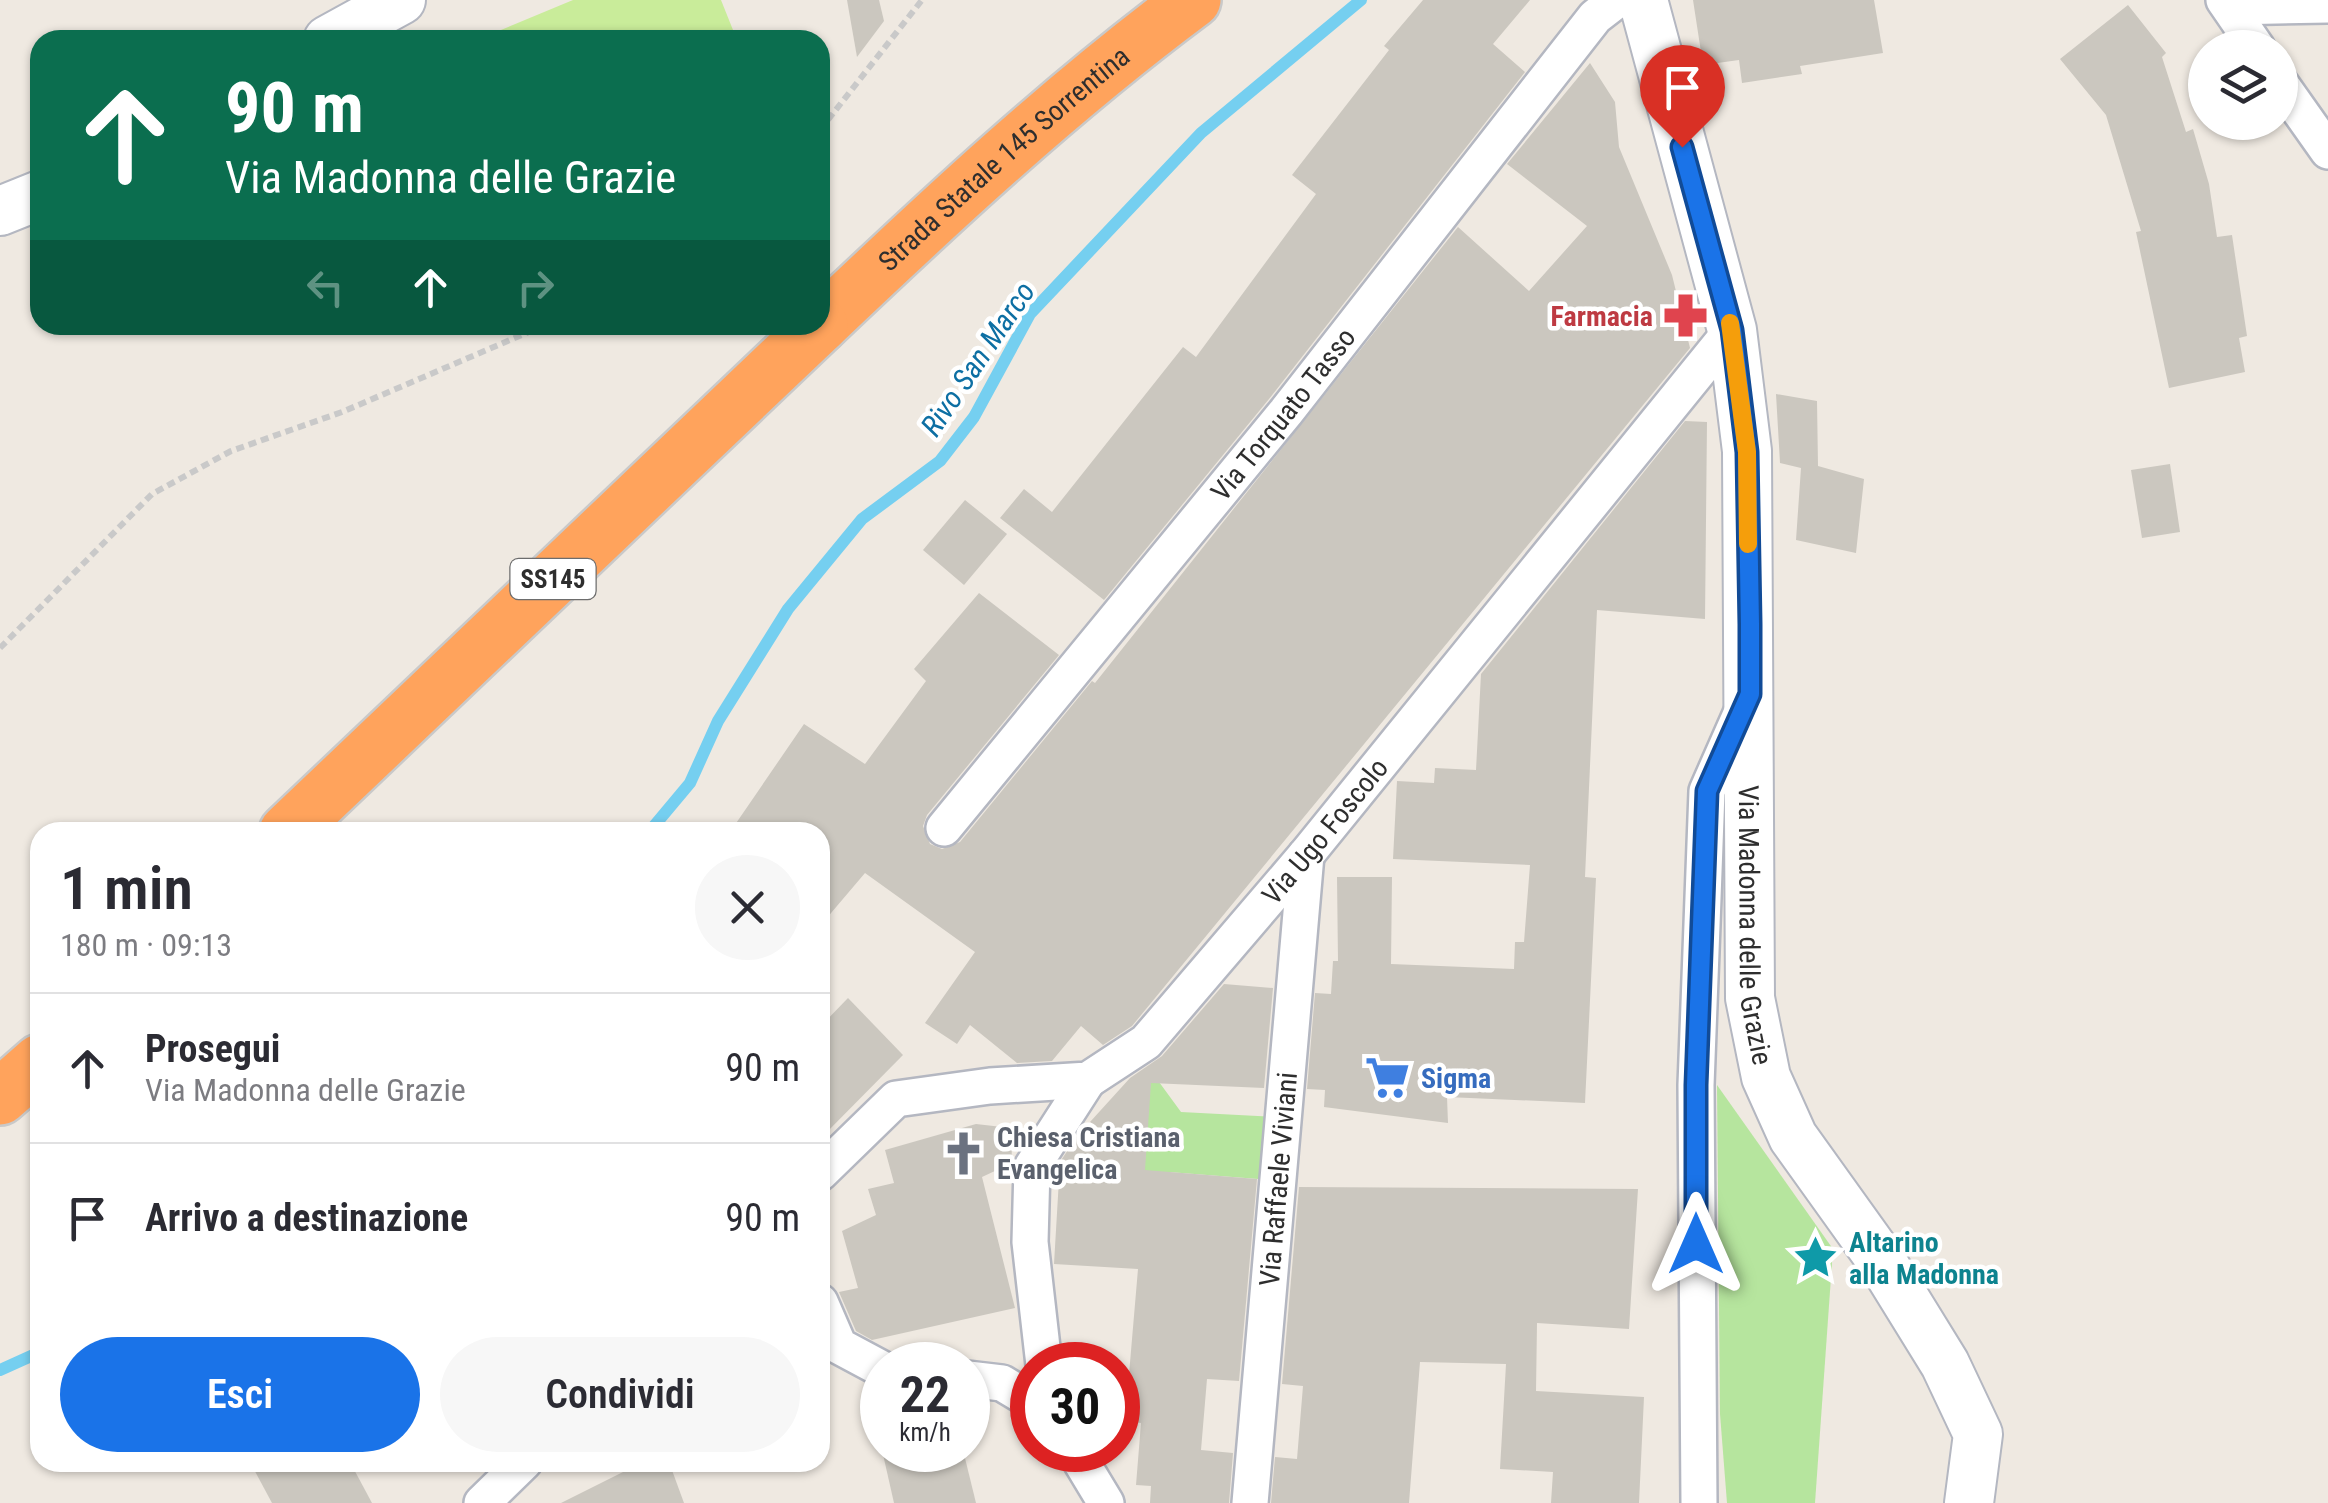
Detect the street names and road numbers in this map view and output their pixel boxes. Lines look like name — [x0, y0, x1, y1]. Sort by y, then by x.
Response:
street label: Strada Statale 145 Sorrentina — [872, 40, 1136, 278]
street label: Via Torquato Tasso — [1204, 321, 1363, 507]
road number: SS145 — [510, 559, 596, 599]
street label: Via Ugo Foscolo — [1255, 752, 1395, 911]
street label: Via Madonna delle Grazie — [1732, 785, 1779, 1068]
street label: Via Raffaele Viviani — [1253, 1071, 1304, 1288]

